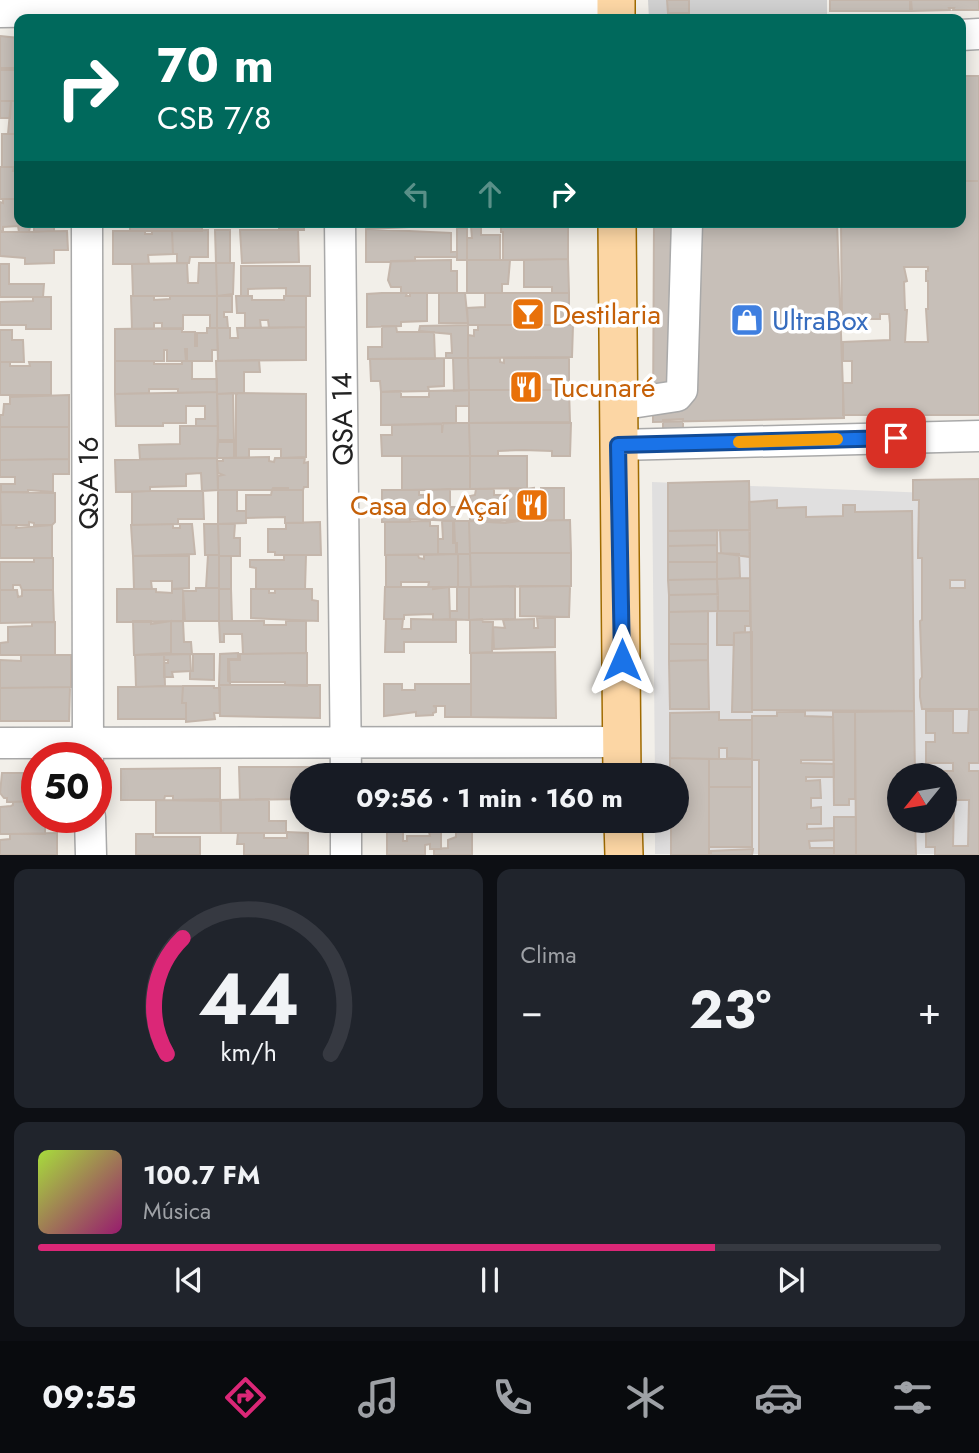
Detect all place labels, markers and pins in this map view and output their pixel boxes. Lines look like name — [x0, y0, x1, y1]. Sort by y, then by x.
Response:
place label: Destilaria — [552, 294, 661, 335]
bar icon: Destilaria — [509, 295, 547, 333]
place label: UltraBox — [772, 300, 868, 341]
shop icon: UltraBox — [728, 301, 766, 339]
place label: Tucunaré — [550, 367, 655, 408]
restaurant icon: Tucunaré — [507, 368, 545, 406]
pin — [866, 408, 926, 468]
place label: Casa do Açaí — [350, 485, 510, 526]
restaurant icon: Casa do Açaí — [513, 486, 551, 524]

